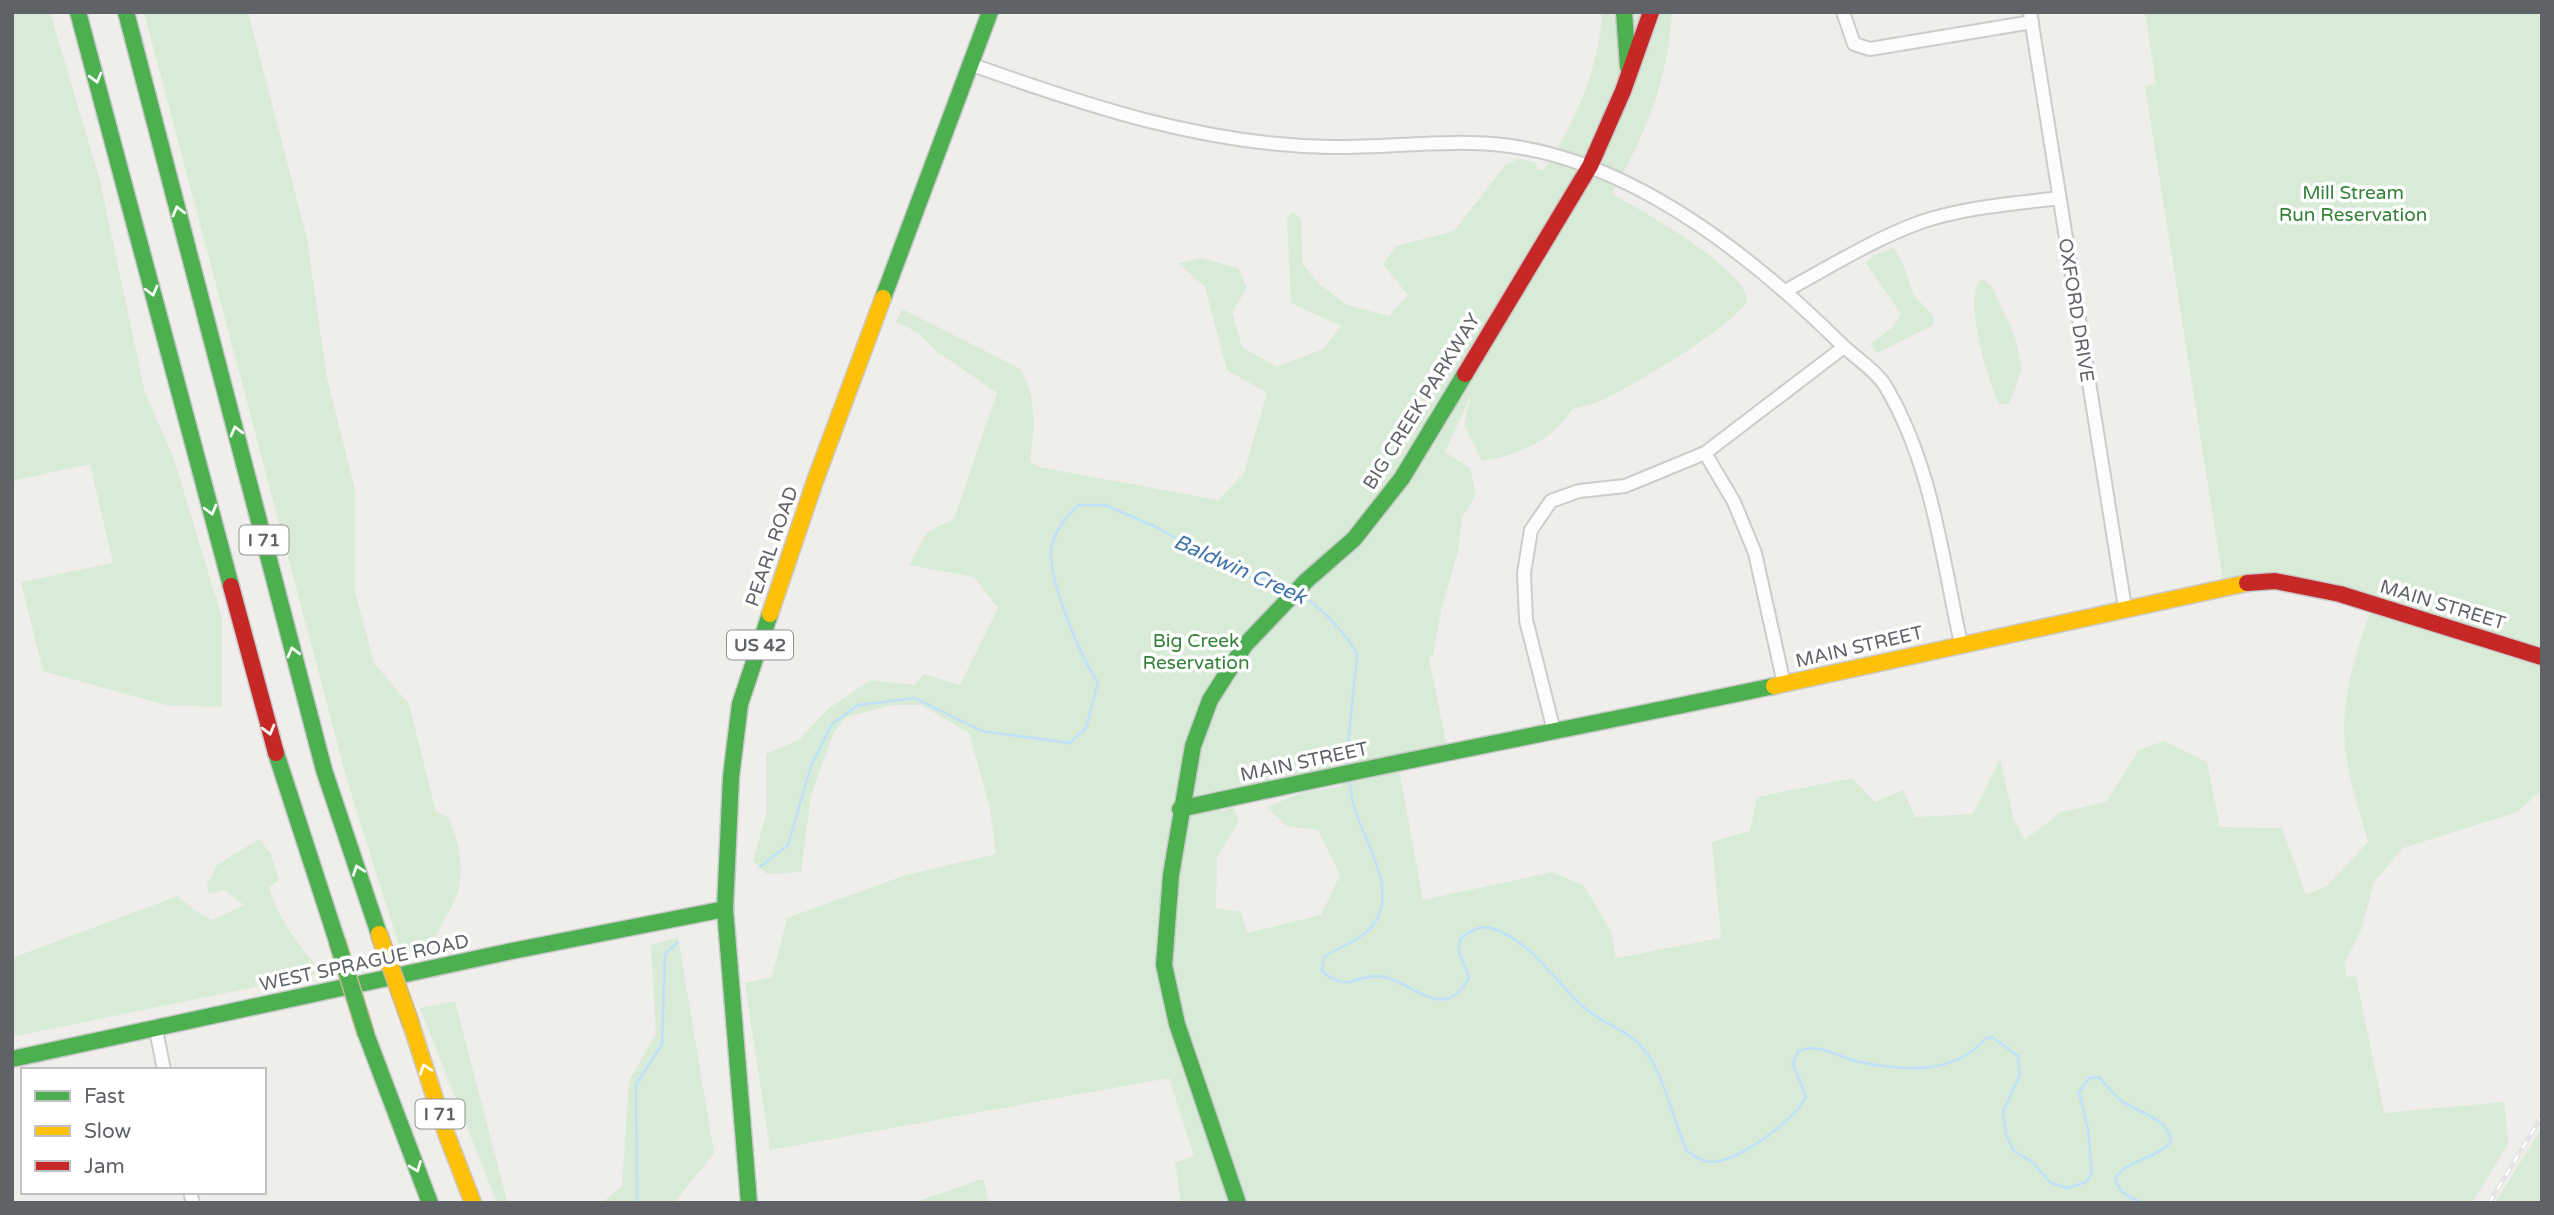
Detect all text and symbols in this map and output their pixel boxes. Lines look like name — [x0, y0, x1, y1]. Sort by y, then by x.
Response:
one-way arrow — [88, 72, 102, 84]
park label: Mill Stream Run Reservation — [2279, 182, 2427, 226]
one-way arrow — [172, 205, 186, 217]
street label: OXFORD DRIVE — [2054, 237, 2098, 384]
one-way arrow — [144, 284, 158, 296]
street label: BIG CREEK PARKWAY — [1359, 309, 1485, 494]
one-way arrow — [230, 426, 244, 438]
street label: PEARL ROAD — [741, 483, 803, 609]
one-way arrow — [203, 504, 217, 516]
road number: I 71 — [240, 526, 288, 554]
water label: Baldwin Creek — [1170, 529, 1311, 610]
street label: MAIN STREET — [2377, 575, 2509, 635]
street label: MAIN STREET — [1793, 622, 1925, 672]
road number: US 42 — [727, 630, 793, 660]
park label: Big Creek Reservation — [1143, 630, 1249, 674]
one-way arrow — [287, 646, 301, 658]
one-way arrow — [261, 724, 275, 736]
street label: MAIN STREET — [1238, 738, 1371, 786]
one-way arrow — [351, 864, 366, 876]
street label: WEST SPRAGUE ROAD — [257, 930, 471, 996]
one-way arrow — [419, 1064, 433, 1076]
legend — [21, 1068, 266, 1194]
text: Fast — [84, 1084, 125, 1109]
road number: I 71 — [416, 1100, 464, 1128]
text: Slow — [84, 1119, 132, 1144]
text: Jam — [84, 1154, 125, 1179]
one-way arrow — [408, 1160, 422, 1172]

